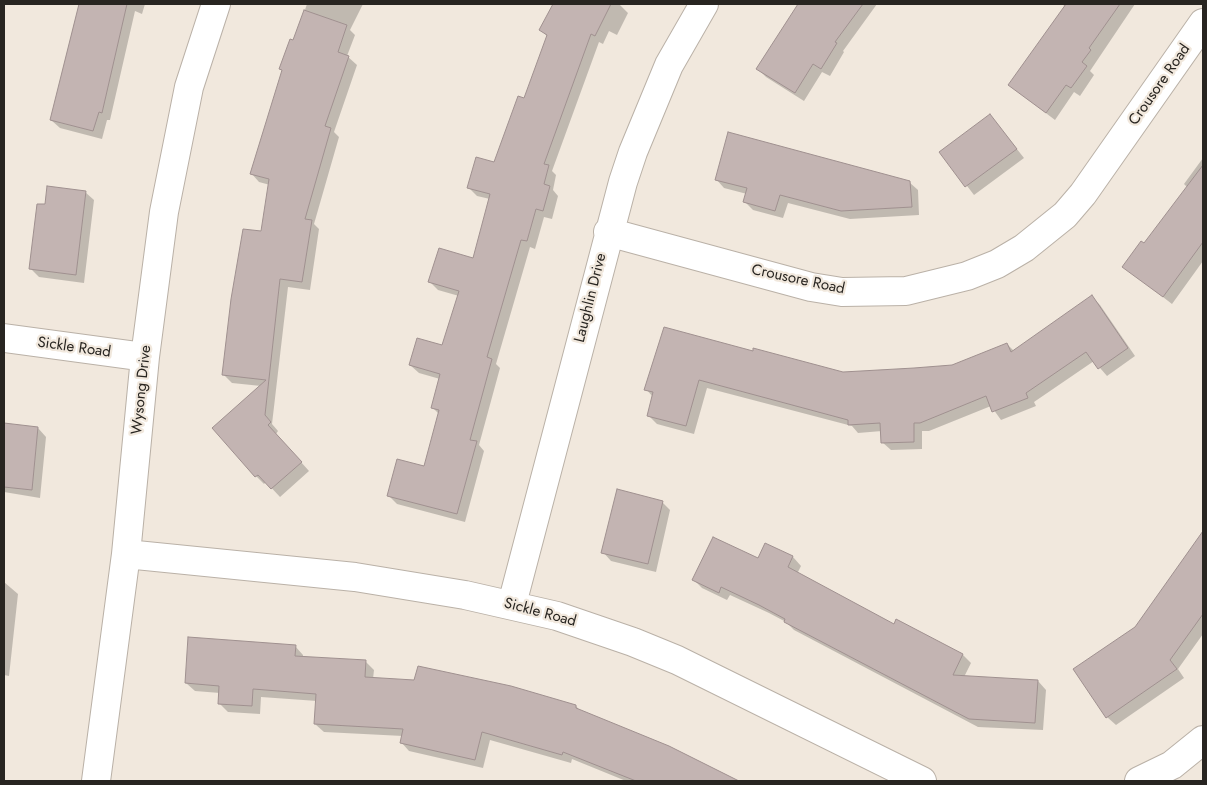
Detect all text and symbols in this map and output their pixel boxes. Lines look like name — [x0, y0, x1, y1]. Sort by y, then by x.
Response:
street label: Crousore Road — [1125, 41, 1195, 129]
street label: Laughlin Drive — [571, 252, 611, 344]
street label: Crousore Road — [750, 261, 846, 299]
street label: Sickle Road — [36, 334, 112, 362]
street label: Wysong Drive — [128, 344, 156, 436]
street label: Sickle Road — [502, 595, 578, 631]

